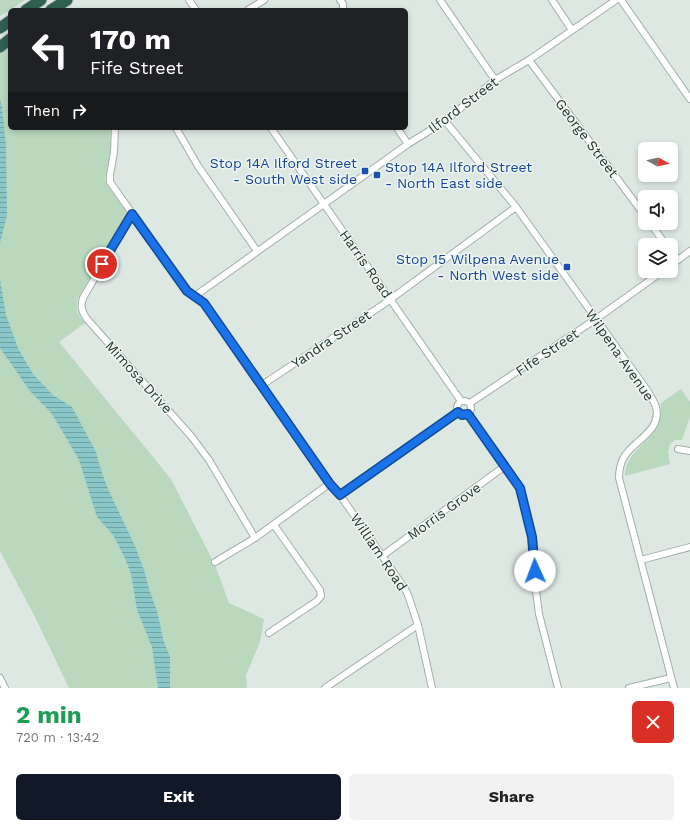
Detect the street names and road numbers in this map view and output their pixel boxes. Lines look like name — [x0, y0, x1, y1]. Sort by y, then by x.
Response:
street label: Ilford Street — [425, 73, 501, 136]
street label: George Street — [552, 95, 622, 181]
street label: Harris Road — [337, 227, 395, 301]
street label: Wilpena Avenue — [582, 306, 658, 404]
street label: Yandra Street — [288, 307, 374, 371]
street label: Fife Street — [512, 325, 582, 379]
street label: Mimosa Drive — [102, 337, 176, 417]
street label: Morris Grove — [404, 479, 484, 543]
street label: William Road — [347, 510, 411, 594]

